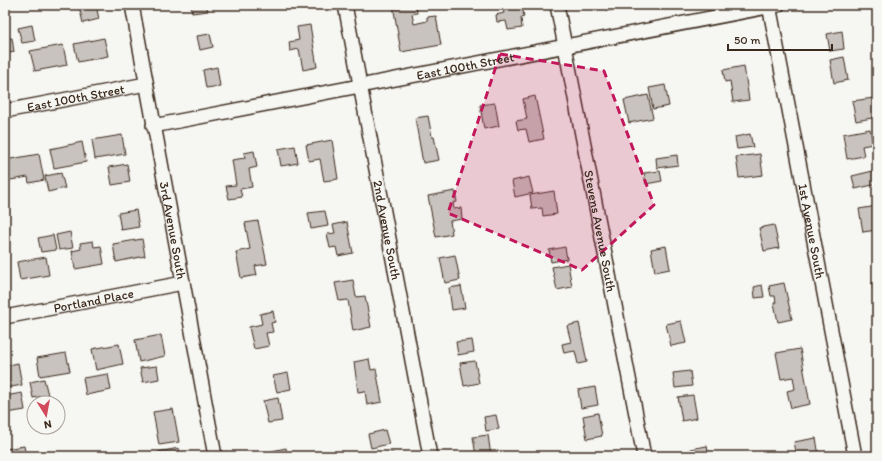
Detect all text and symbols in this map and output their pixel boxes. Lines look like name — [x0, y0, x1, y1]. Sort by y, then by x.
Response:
scale bar — [728, 26, 832, 52]
text: 50 m — [734, 33, 760, 47]
street label: East 100th Street — [415, 49, 515, 83]
street label: East 100th Street — [26, 81, 126, 115]
street label: Stevens Avenue South — [581, 169, 619, 293]
street label: 2nd Avenue South — [370, 179, 404, 281]
street label: 3rd Avenue South — [157, 180, 189, 281]
street label: 1st Avenue South — [795, 182, 828, 280]
street label: Portland Place — [52, 286, 135, 316]
north arrow — [26, 395, 66, 435]
text: N — [43, 417, 53, 431]

